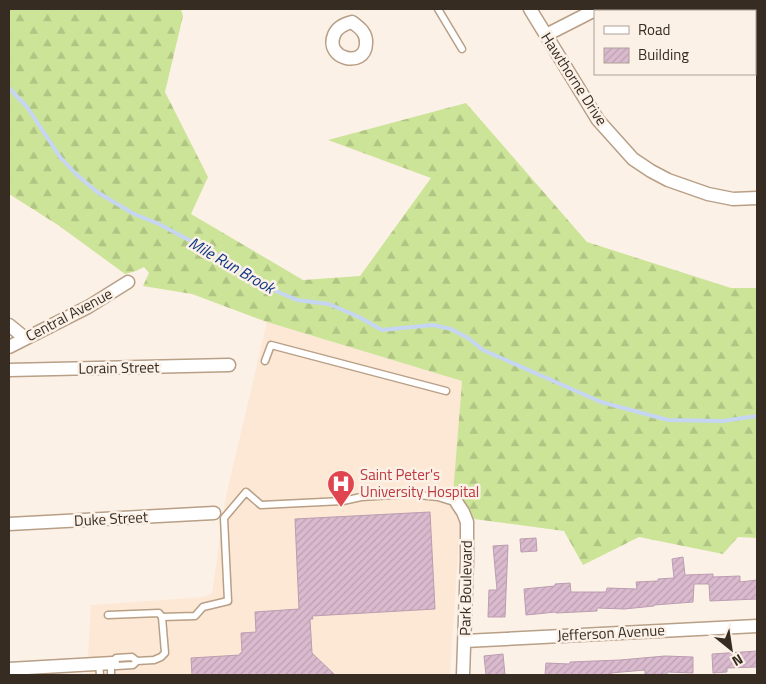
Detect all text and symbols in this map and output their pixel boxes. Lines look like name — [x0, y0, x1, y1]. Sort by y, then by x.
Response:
legend — [594, 10, 756, 75]
text: Road — [638, 18, 670, 41]
street label: Hawthorne Drive — [536, 27, 613, 130]
text: Building — [638, 43, 689, 66]
water label: Mile Run Brook — [185, 231, 281, 300]
street label: Central Avenue — [21, 282, 116, 347]
street label: Lorain Street — [78, 355, 160, 380]
place label: Saint Peter's University Hospital — [360, 463, 479, 503]
hospital icon: Saint Peter's University Hospital — [326, 469, 356, 508]
street label: Duke Street — [73, 505, 149, 532]
street label: Park Boulevard — [453, 540, 478, 636]
street label: Jefferson Avenue — [557, 618, 665, 647]
north arrow — [706, 624, 756, 674]
text: N — [728, 649, 747, 672]

